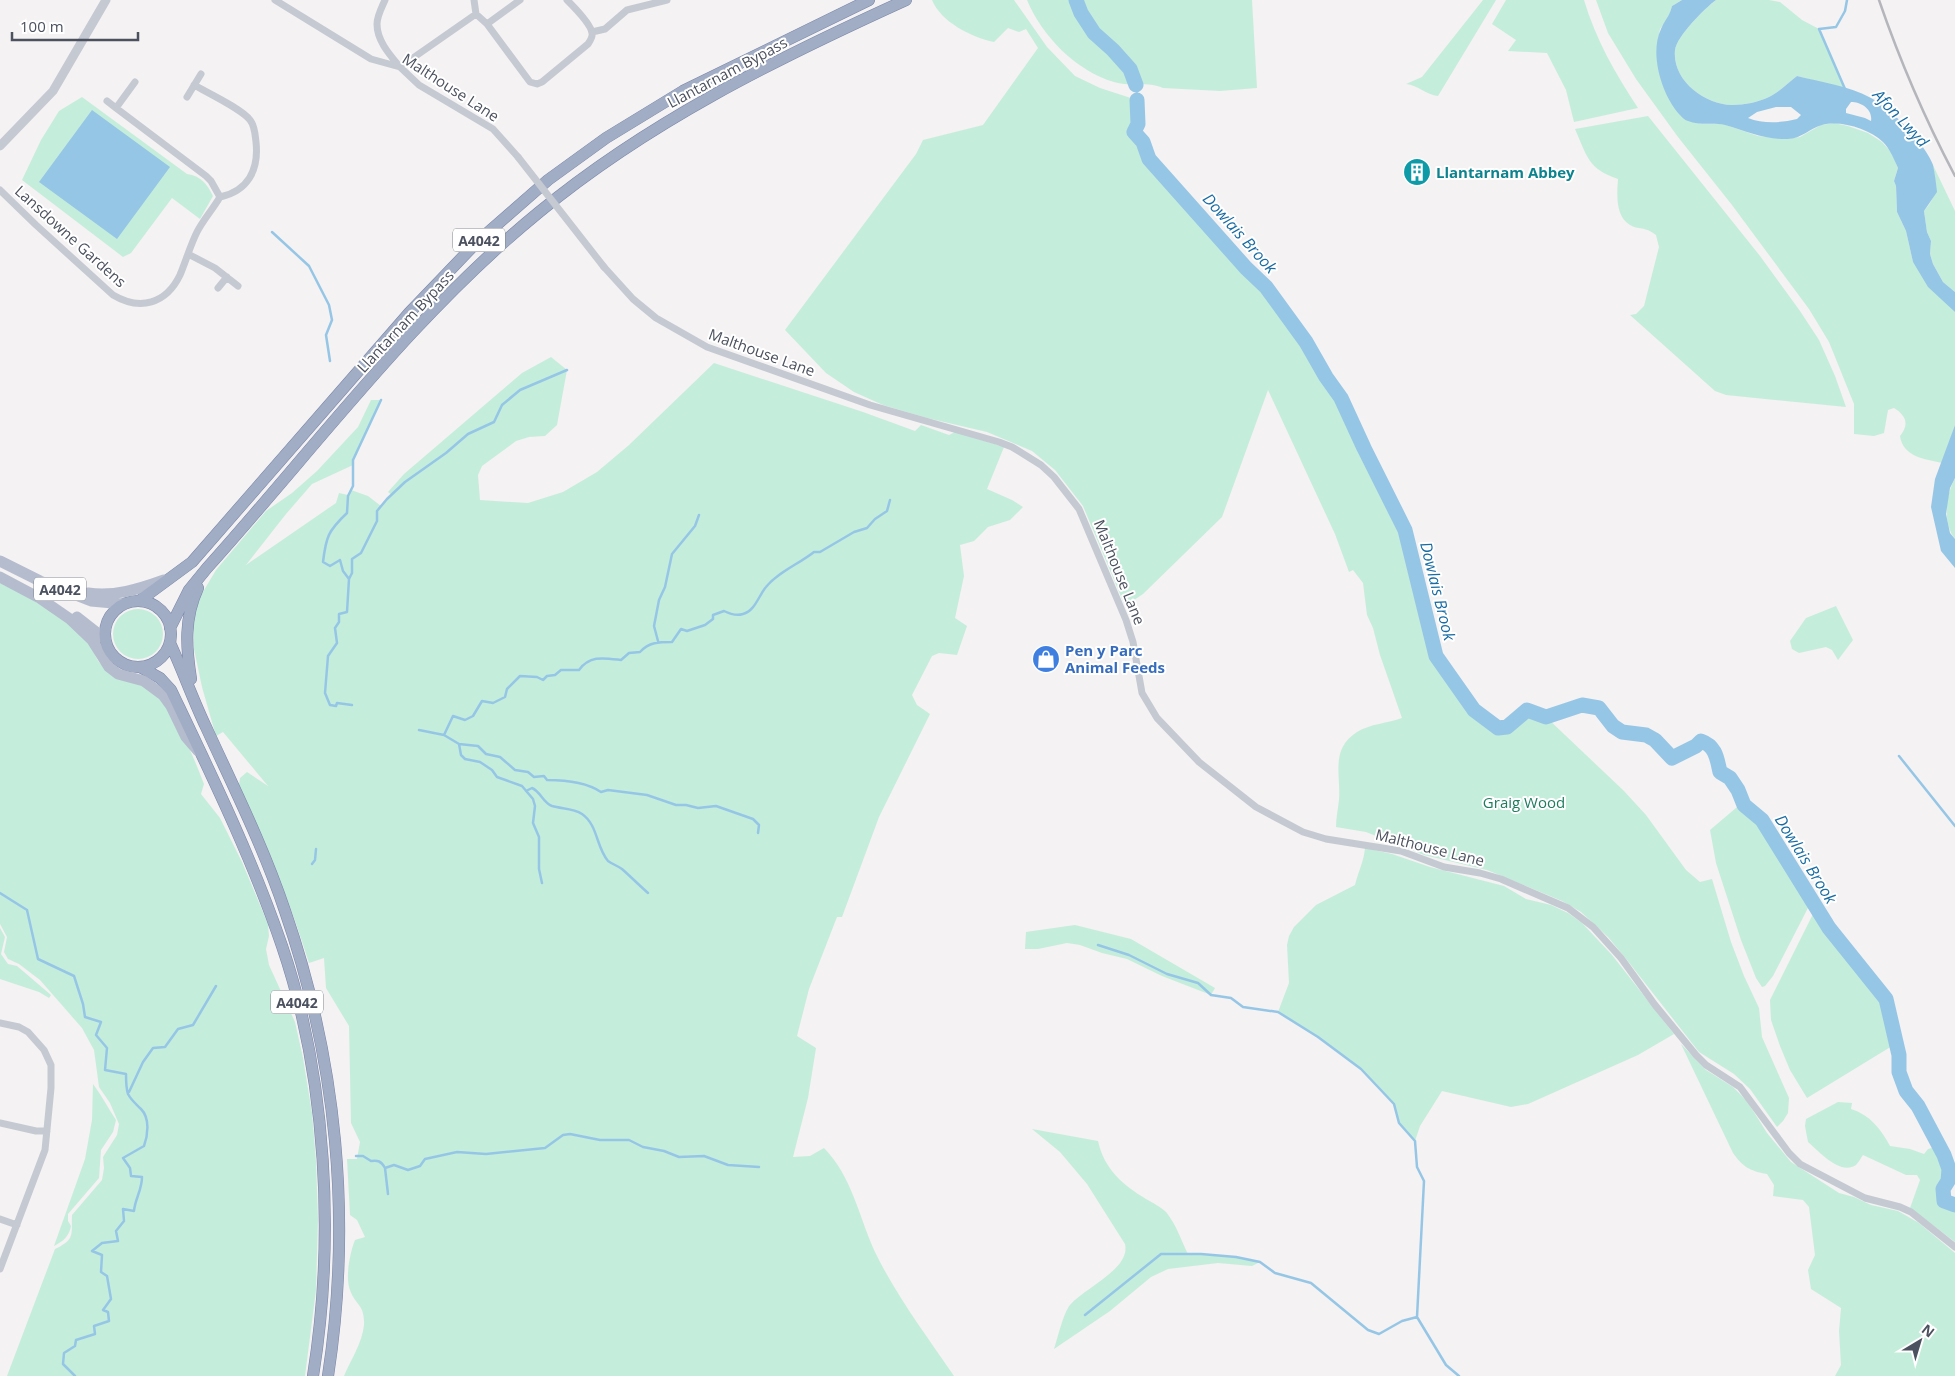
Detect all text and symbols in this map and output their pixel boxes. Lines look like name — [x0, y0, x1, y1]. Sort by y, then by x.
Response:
scale bar — [12, 10, 139, 42]
text: 100 m — [20, 16, 64, 36]
street label: Llantarnam Bypass — [663, 32, 791, 112]
street label: Malthouse Lane — [399, 48, 503, 126]
water label: Afon Lwyd — [1868, 83, 1934, 152]
building icon: Llantarnam Abbey — [1402, 157, 1432, 187]
place label: Llantarnam Abbey — [1436, 162, 1575, 182]
street label: Lansdowne Gardens — [11, 181, 131, 291]
water label: Dowlais Brook — [1198, 188, 1283, 279]
road number: A4042 — [453, 228, 505, 252]
street label: Llantarnam Bypass — [352, 265, 458, 377]
street label: Malthouse Lane — [706, 324, 818, 380]
street label: Malthouse Lane — [1090, 516, 1150, 628]
water label: Dowlais Brook — [1415, 539, 1461, 644]
road number: A4042 — [34, 578, 86, 600]
place label: Pen y Parc Animal Feeds — [1065, 640, 1165, 677]
shop icon: Pen y Parc Animal Feeds — [1031, 644, 1061, 674]
park label: Graig Wood — [1483, 792, 1565, 812]
water label: Dowlais Brook — [1770, 810, 1843, 909]
street label: Malthouse Lane — [1373, 824, 1487, 870]
road number: A4042 — [271, 990, 323, 1014]
north arrow — [1895, 1316, 1945, 1366]
text: N — [1918, 1319, 1939, 1341]

